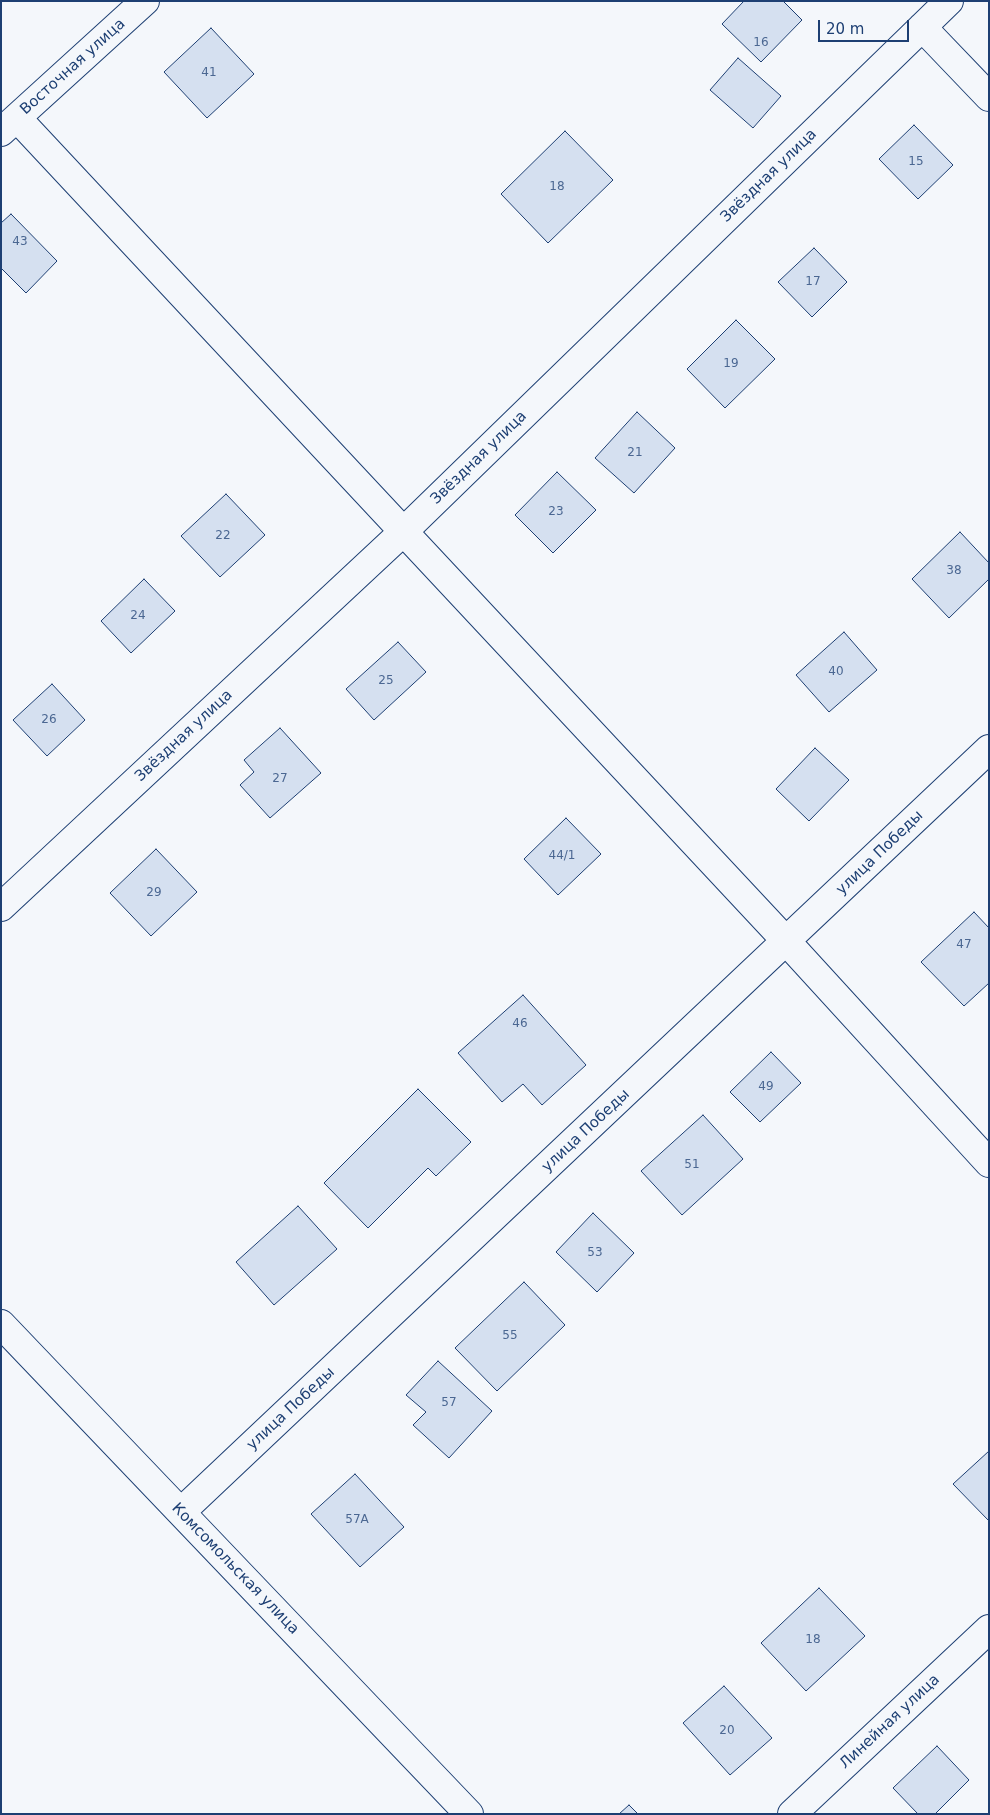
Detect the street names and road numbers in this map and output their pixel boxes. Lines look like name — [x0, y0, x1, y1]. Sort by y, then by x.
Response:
street label: Восточная улица — [17, 15, 129, 119]
street label: Звёздная улица — [717, 126, 821, 226]
street label: Звёздная улица — [427, 408, 531, 508]
street label: Звёздная улица — [132, 686, 236, 786]
street label: улица Победы — [833, 807, 927, 899]
street label: улица Победы — [538, 1086, 634, 1176]
street label: улица Победы — [243, 1364, 339, 1454]
street label: Комсомольская улица — [168, 1500, 302, 1638]
street label: Линейная улица — [836, 1671, 944, 1773]

